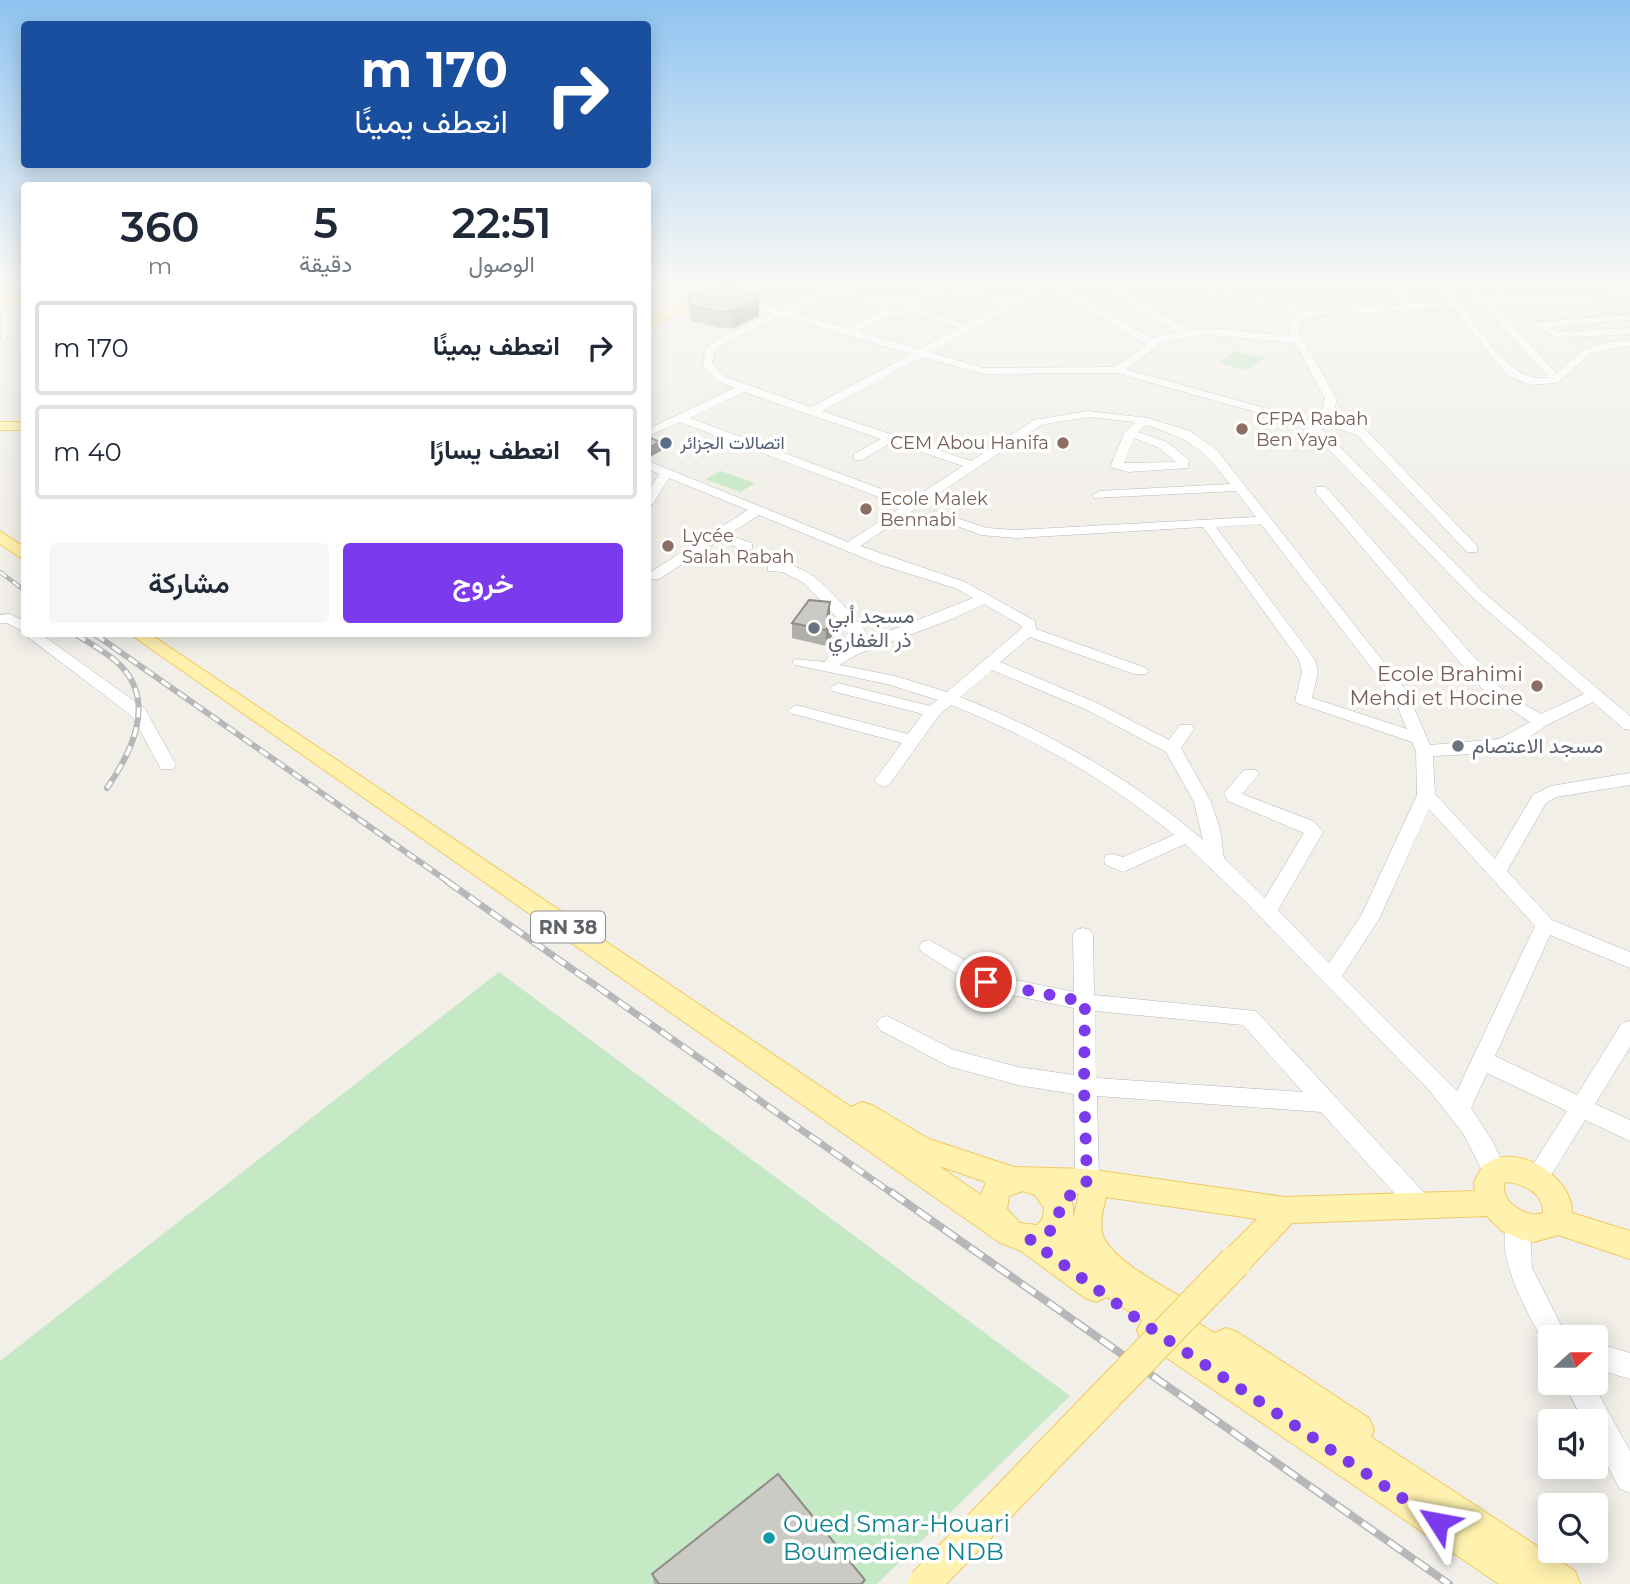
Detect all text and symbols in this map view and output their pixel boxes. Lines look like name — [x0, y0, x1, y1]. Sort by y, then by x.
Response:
text: 170 m — [361, 40, 508, 99]
icon: right — [532, 49, 623, 140]
text: انعطف يمينًا — [354, 102, 508, 141]
text: 5 — [313, 197, 338, 249]
text: 22:51 — [452, 197, 552, 249]
text: 360 — [121, 201, 200, 253]
text: دقيقة — [299, 250, 352, 278]
text: الوصول — [468, 250, 535, 278]
text: m — [148, 252, 172, 280]
icon: right — [581, 329, 619, 367]
text: انعطف يمينًا — [433, 330, 560, 362]
text: 170 m — [53, 332, 129, 364]
place label: CFPA Rabah Ben Yaya — [1256, 408, 1368, 451]
marker: CFPA Rabah Ben Yaya — [1234, 421, 1250, 437]
place label: اتصالات الجزائر — [679, 432, 785, 454]
place label: CEM Abou Hanifa — [890, 432, 1049, 454]
icon: left — [581, 433, 619, 471]
text: انعطف يسارًا — [430, 434, 560, 466]
marker: اتصالات الجزائر — [658, 435, 674, 451]
marker: CEM Abou Hanifa — [1055, 435, 1071, 451]
text: 40 m — [53, 436, 122, 468]
place label: Ecole Malek Bennabi — [880, 488, 988, 531]
marker: Ecole Malek Bennabi — [858, 501, 874, 517]
place label: Lycée Salah Rabah — [682, 525, 795, 568]
marker: Lycée Salah Rabah — [660, 538, 676, 554]
button: مشاركة — [49, 543, 329, 623]
button: خروج — [343, 543, 623, 623]
place label: مسجد أبي ذر الغفاري — [828, 603, 915, 657]
marker: مسجد أبي ذر الغفاري — [806, 620, 822, 636]
place label: Ecole Brahimi Mehdi et Hocine — [1350, 661, 1523, 710]
marker: Ecole Brahimi Mehdi et Hocine — [1529, 678, 1545, 694]
place label: مسجد الاعتصام — [1472, 733, 1603, 760]
marker: مسجد الاعتصام — [1450, 738, 1466, 754]
road number: RN 38 — [531, 911, 605, 942]
pin — [956, 952, 1016, 1012]
icon: arrive — [967, 963, 1005, 1001]
north arrow — [1538, 1325, 1608, 1395]
map controls — [1538, 1325, 1608, 1563]
button: sound — [1538, 1409, 1608, 1479]
position arrow — [1401, 1485, 1475, 1559]
button: search — [1538, 1493, 1608, 1563]
place label: Oued Smar-Houari Boumediene NDB — [783, 1509, 1010, 1566]
marker: Oued Smar-Houari Boumediene NDB — [761, 1530, 777, 1546]

